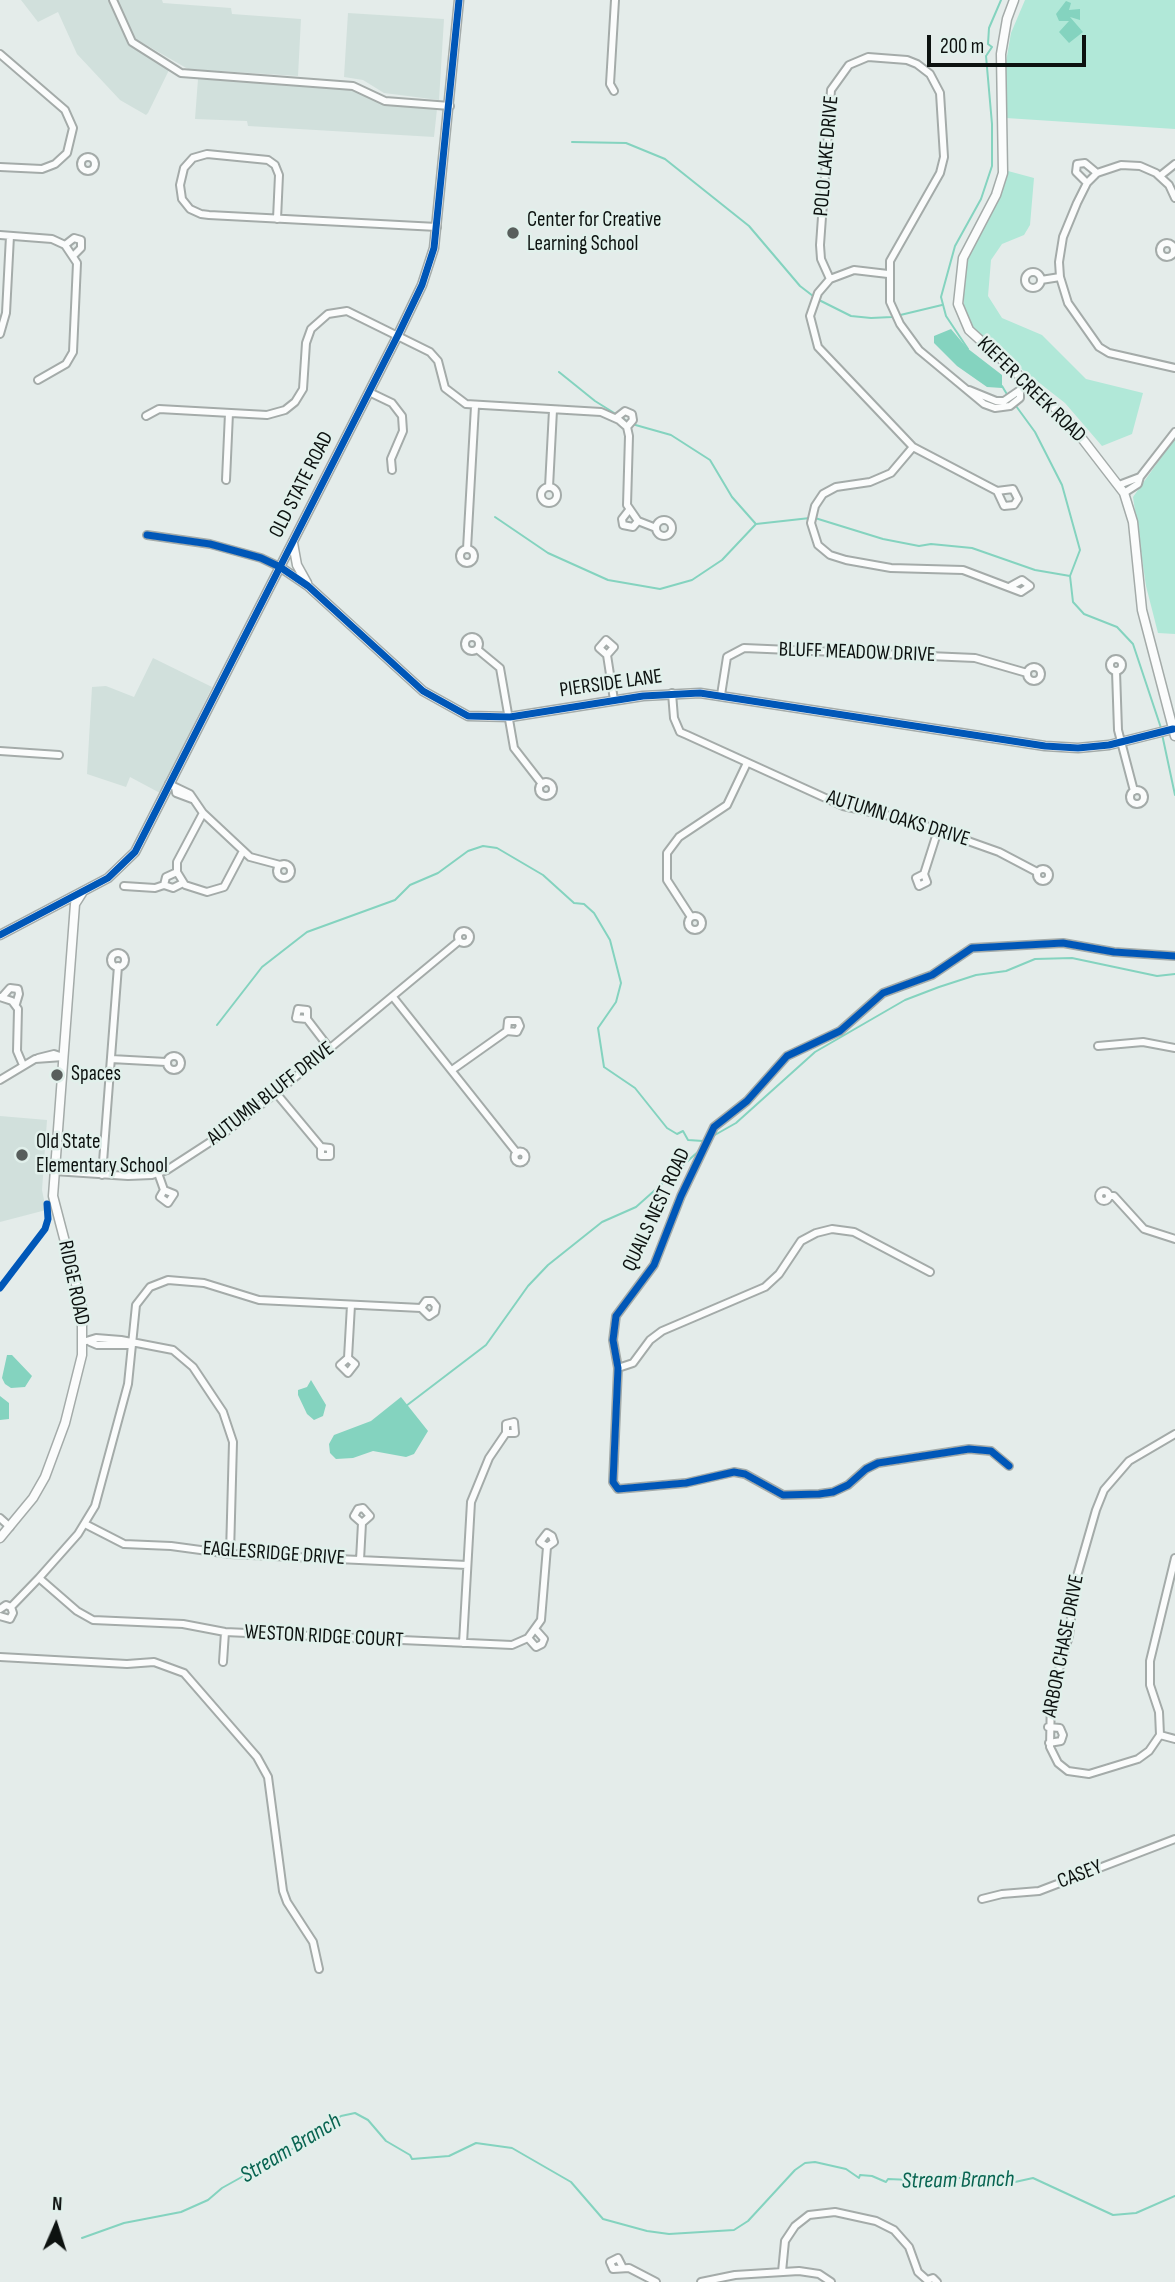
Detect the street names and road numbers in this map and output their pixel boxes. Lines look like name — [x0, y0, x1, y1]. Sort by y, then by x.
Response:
street label: POLO LAKE DRIVE — [809, 95, 845, 217]
street label: KIEFER CREEK ROAD — [971, 332, 1091, 448]
street label: OLD STATE ROAD — [264, 428, 340, 542]
street label: BLUFF MEADOW DRIVE — [778, 638, 936, 668]
street label: PIERSIDE LANE — [558, 664, 664, 704]
street label: AUTUMN OAKS DRIVE — [824, 785, 972, 853]
street label: AUTUMN BLUFF DRIVE — [203, 1037, 339, 1151]
street label: QUAILS NEST ROAD — [617, 1144, 697, 1276]
street label: RIDGE ROAD — [52, 1238, 94, 1328]
street label: EAGLESRIDGE DRIVE — [202, 1536, 346, 1572]
street label: ARBOR CHASE DRIVE — [1038, 1573, 1090, 1719]
street label: WESTON RIDGE COURT — [244, 1620, 404, 1654]
street label: CASEY — [1054, 1855, 1106, 1895]

